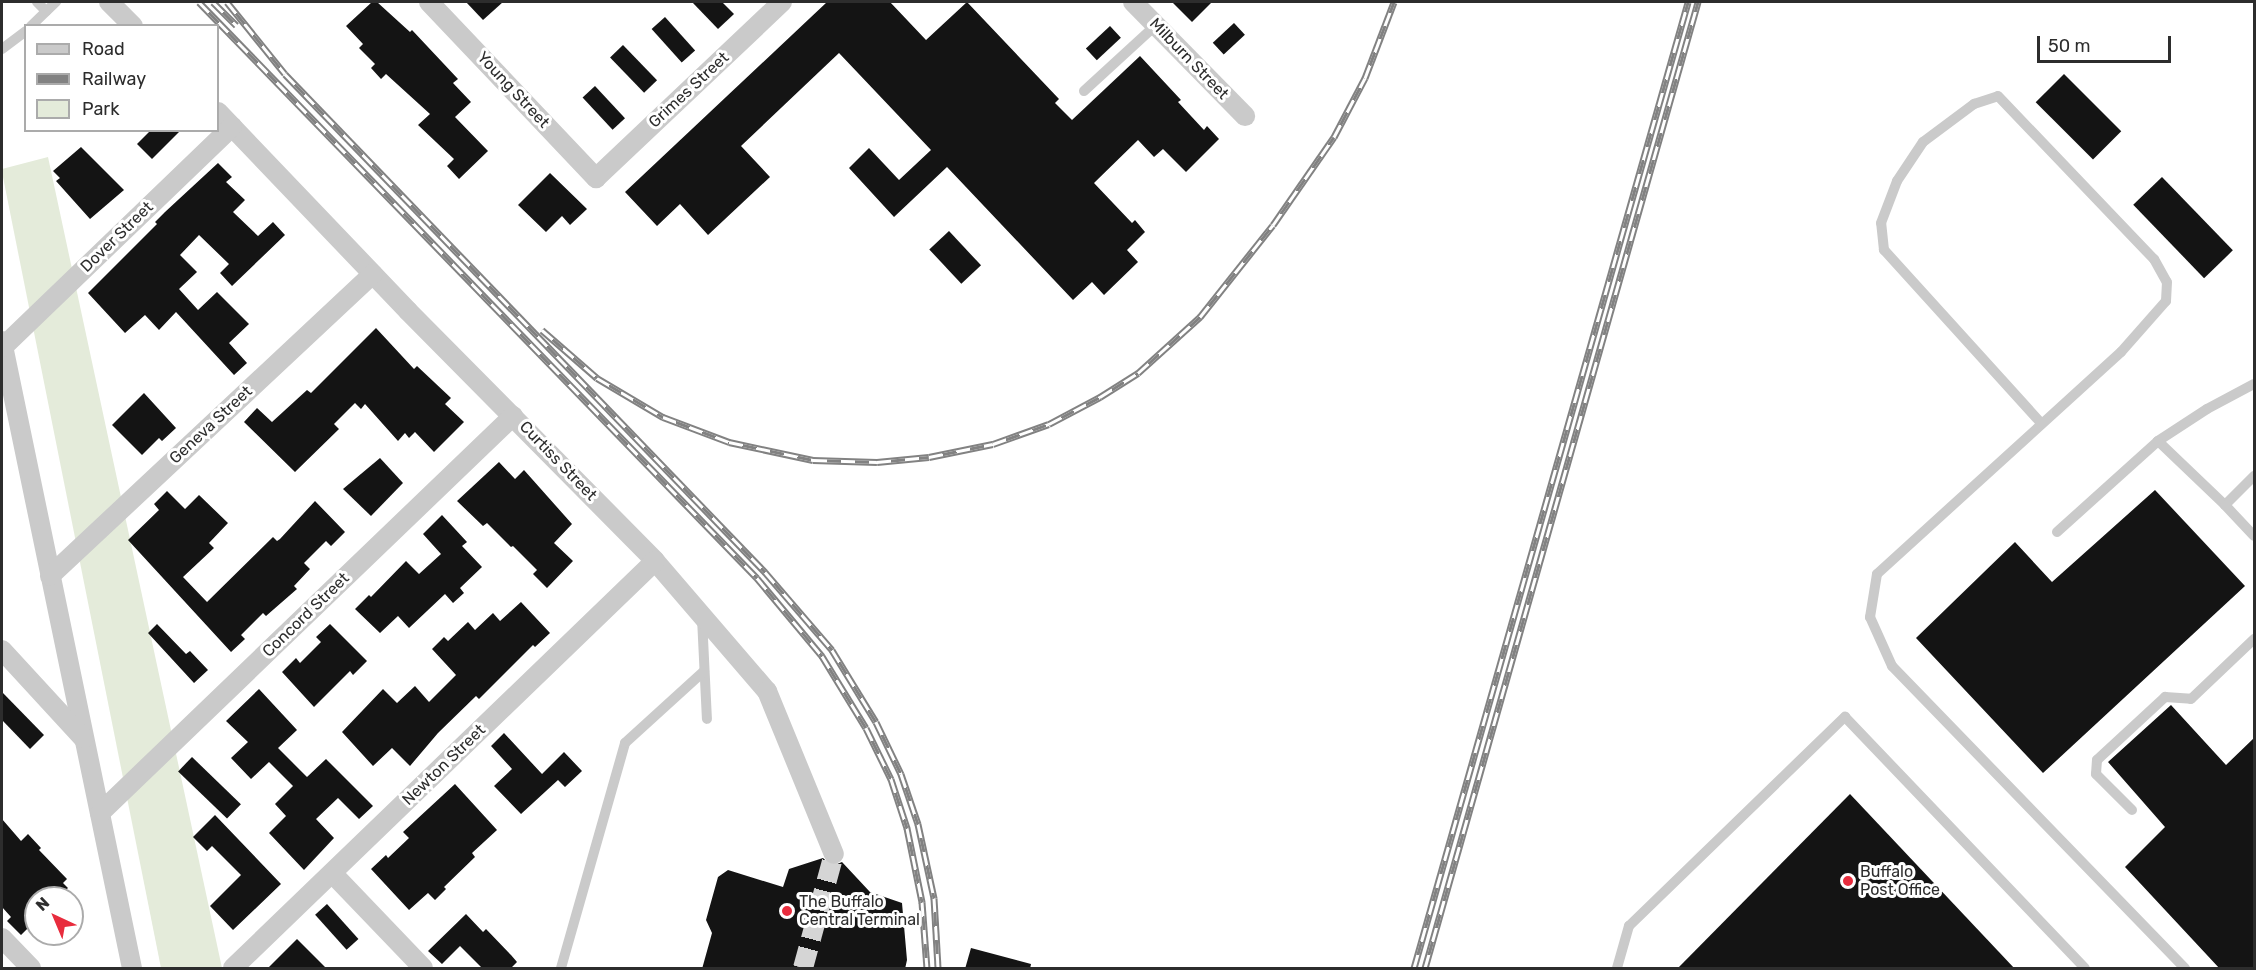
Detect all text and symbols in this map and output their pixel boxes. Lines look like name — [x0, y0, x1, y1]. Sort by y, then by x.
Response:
street label: Milburn Street — [1145, 14, 1233, 104]
legend — [24, 24, 219, 132]
scale bar — [2040, 24, 2174, 62]
text: 50 m — [2048, 35, 2091, 57]
text: Road — [82, 38, 125, 60]
street label: Young Street — [473, 48, 553, 132]
street label: Grimes Street — [645, 48, 733, 132]
text: Railway — [82, 68, 146, 90]
text: Park — [82, 98, 119, 120]
street label: Dover Street — [77, 198, 157, 276]
street label: Geneva Street — [166, 382, 256, 468]
street label: Curtiss Street — [515, 417, 601, 505]
street label: Concord Street — [259, 569, 353, 661]
street label: Newton Street — [398, 721, 490, 809]
place label: Buffalo Post Office — [1860, 862, 1940, 900]
marker: Buffalo Post Office — [1841, 874, 1855, 888]
north arrow — [24, 886, 84, 946]
place label: The Buffalo Central Terminal — [799, 892, 920, 930]
text: N — [32, 893, 53, 915]
marker: The Buffalo Central Terminal — [780, 904, 794, 918]

